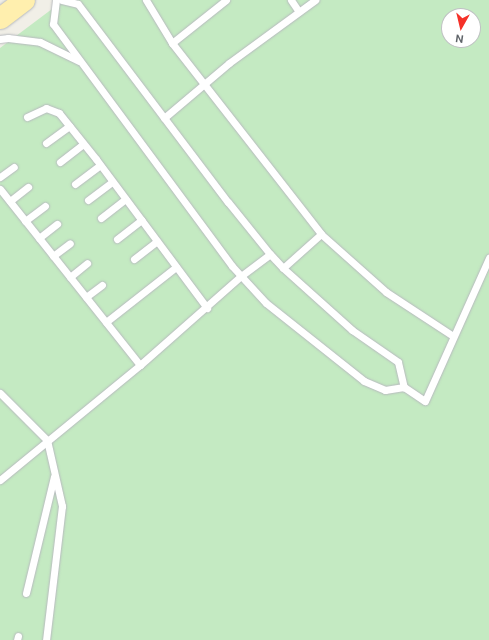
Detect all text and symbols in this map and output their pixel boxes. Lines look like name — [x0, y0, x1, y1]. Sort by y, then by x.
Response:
north arrow — [441, 8, 481, 48]
text: N — [455, 31, 464, 46]

